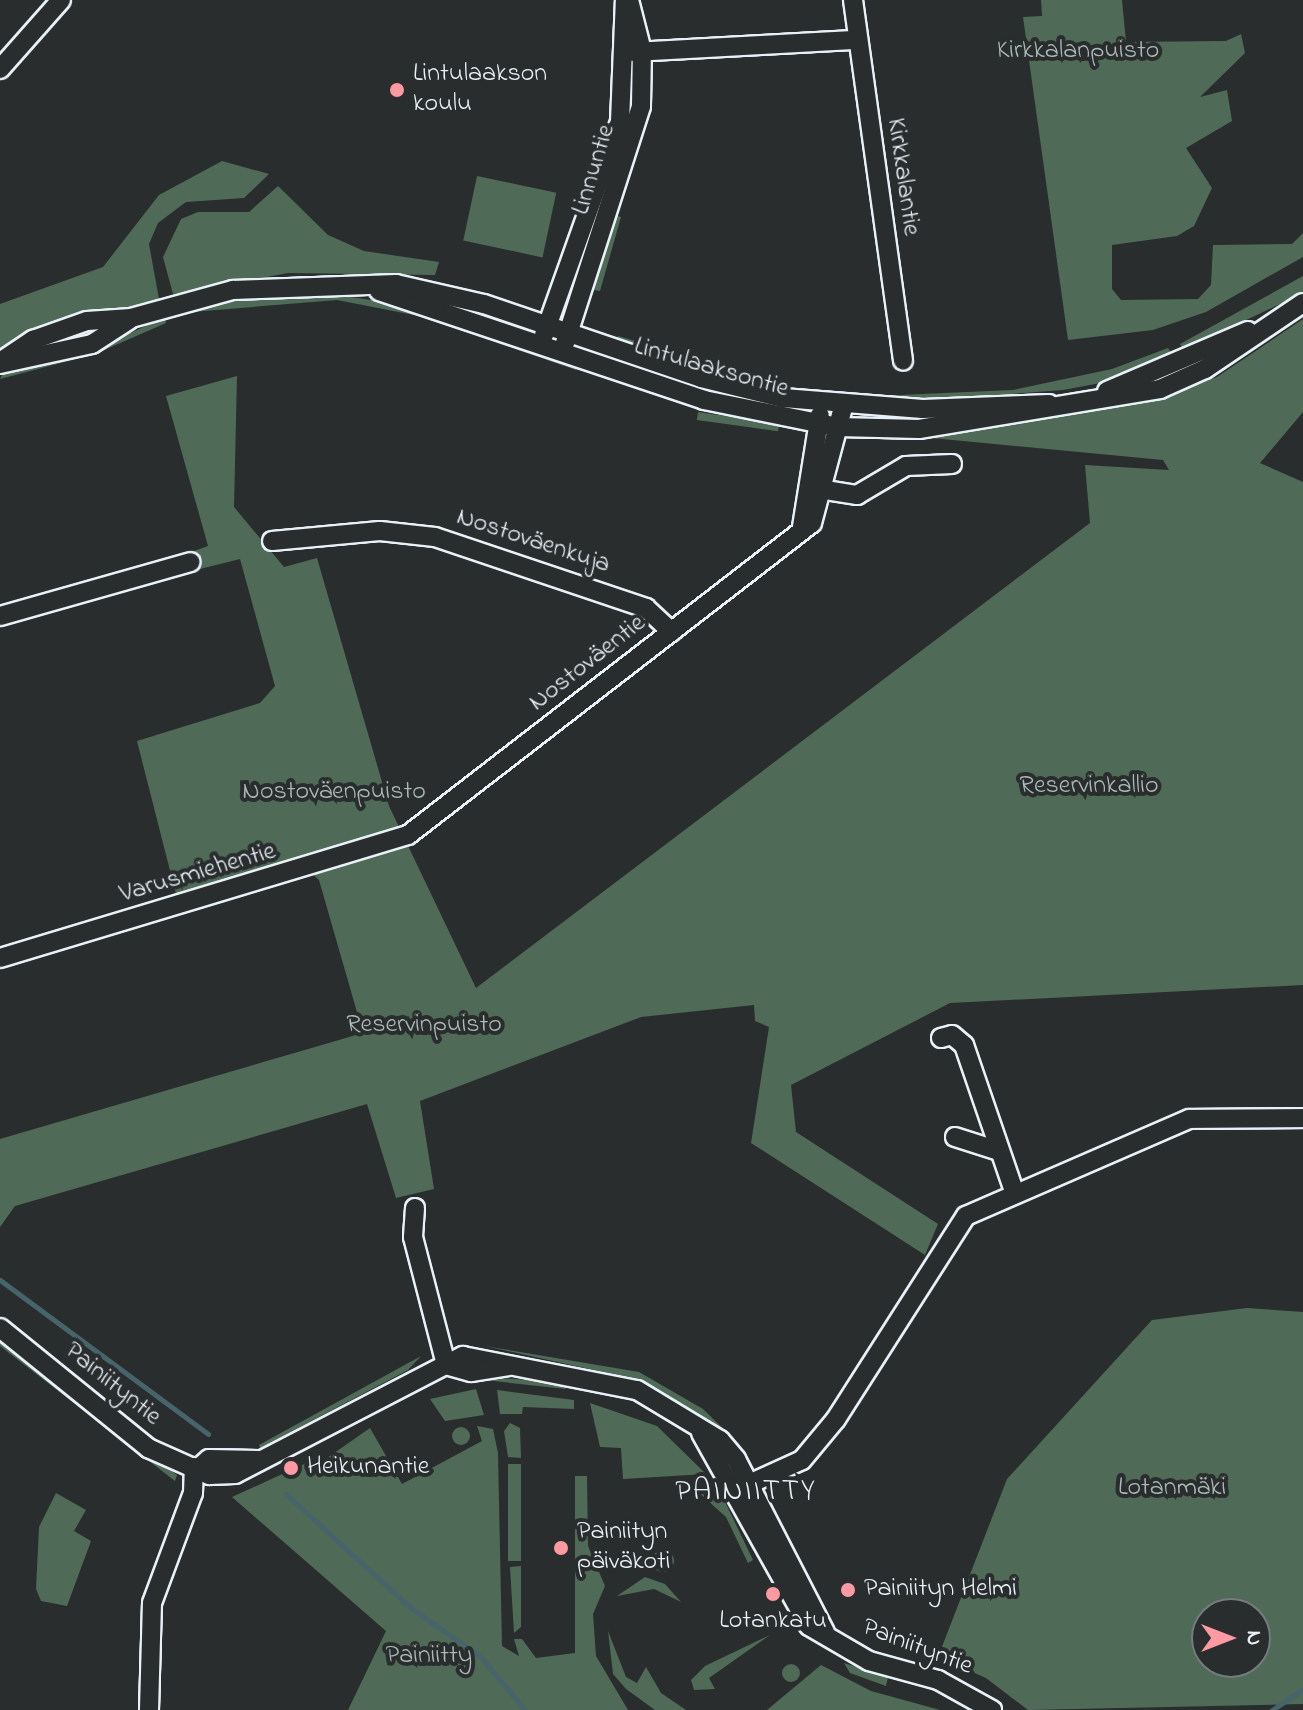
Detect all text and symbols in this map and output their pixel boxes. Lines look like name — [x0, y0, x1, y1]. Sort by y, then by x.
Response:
park label: Kirkkalanpuisto — [997, 36, 1159, 68]
place label: Lintulaakson koulu — [413, 59, 547, 120]
marker: Lintulaakson koulu — [388, 81, 406, 99]
street label: Kirkkalantie — [878, 116, 926, 238]
street label: Linnuntie — [567, 121, 623, 219]
street label: Lintulaaksontie — [630, 332, 792, 406]
street label: Nostoväenkuja — [452, 502, 614, 582]
street label: Nostoväentie — [524, 609, 652, 719]
park label: Reservinkallio — [1020, 771, 1158, 803]
park label: Nostoväenpuisto — [242, 777, 426, 809]
street label: Varusmiehentie — [116, 837, 280, 911]
park label: Reservinpuisto — [346, 1010, 502, 1042]
street label: Painiityntie — [57, 1337, 167, 1433]
place label: Heikunantie — [307, 1452, 429, 1484]
marker: Heikunantie — [282, 1459, 300, 1477]
park label: Lotanmäki — [1118, 1473, 1226, 1505]
district label: PAINIITTY — [675, 1474, 817, 1510]
place label: Painiityn päiväkoti — [577, 1517, 670, 1578]
marker: Painiityn päiväkoti — [552, 1539, 570, 1557]
place label: Painiityn Helmi — [864, 1574, 1017, 1606]
marker: Painiityn Helmi — [839, 1581, 857, 1599]
marker: Lotankatu — [764, 1585, 782, 1603]
north arrow — [1191, 1598, 1271, 1678]
place label: Lotankatu — [719, 1606, 827, 1638]
street label: Painiityntie — [858, 1613, 976, 1683]
text: N — [1237, 1631, 1269, 1645]
park label: Painiitty — [386, 1641, 472, 1673]

